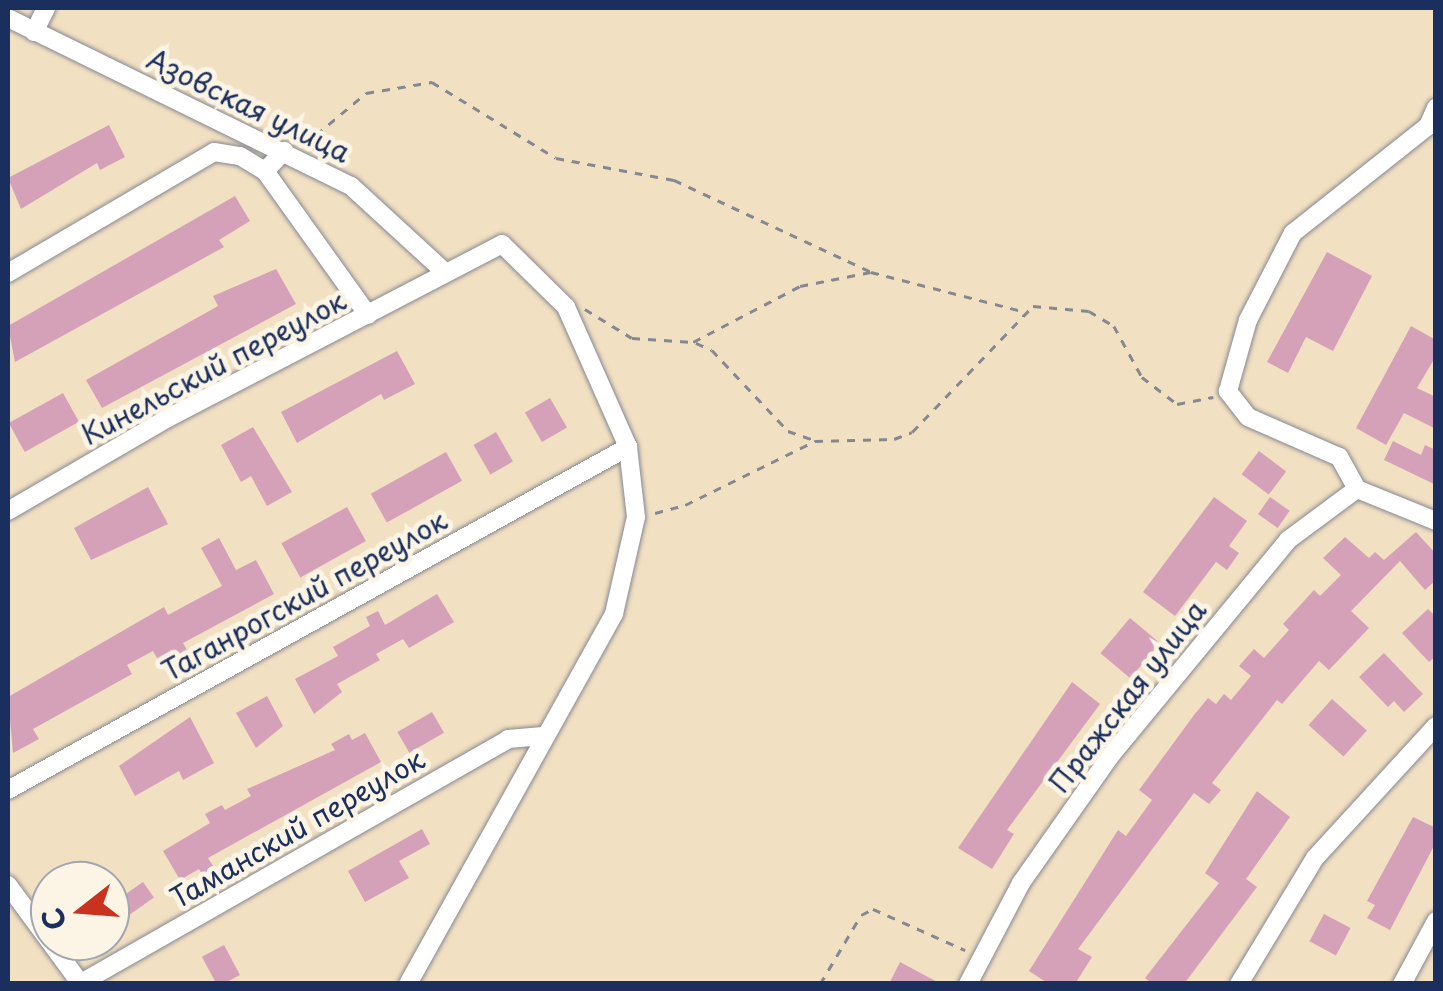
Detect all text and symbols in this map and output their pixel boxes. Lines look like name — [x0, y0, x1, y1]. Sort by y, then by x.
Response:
street label: Азовская улица — [141, 41, 357, 169]
street label: Кинельский переулок — [75, 283, 351, 451]
street label: Таганрогский переулок — [156, 503, 452, 687]
street label: Пражская улица — [1041, 593, 1213, 799]
street label: Таманский переулок — [164, 742, 430, 914]
north arrow — [30, 861, 130, 961]
text: С — [29, 903, 76, 936]

